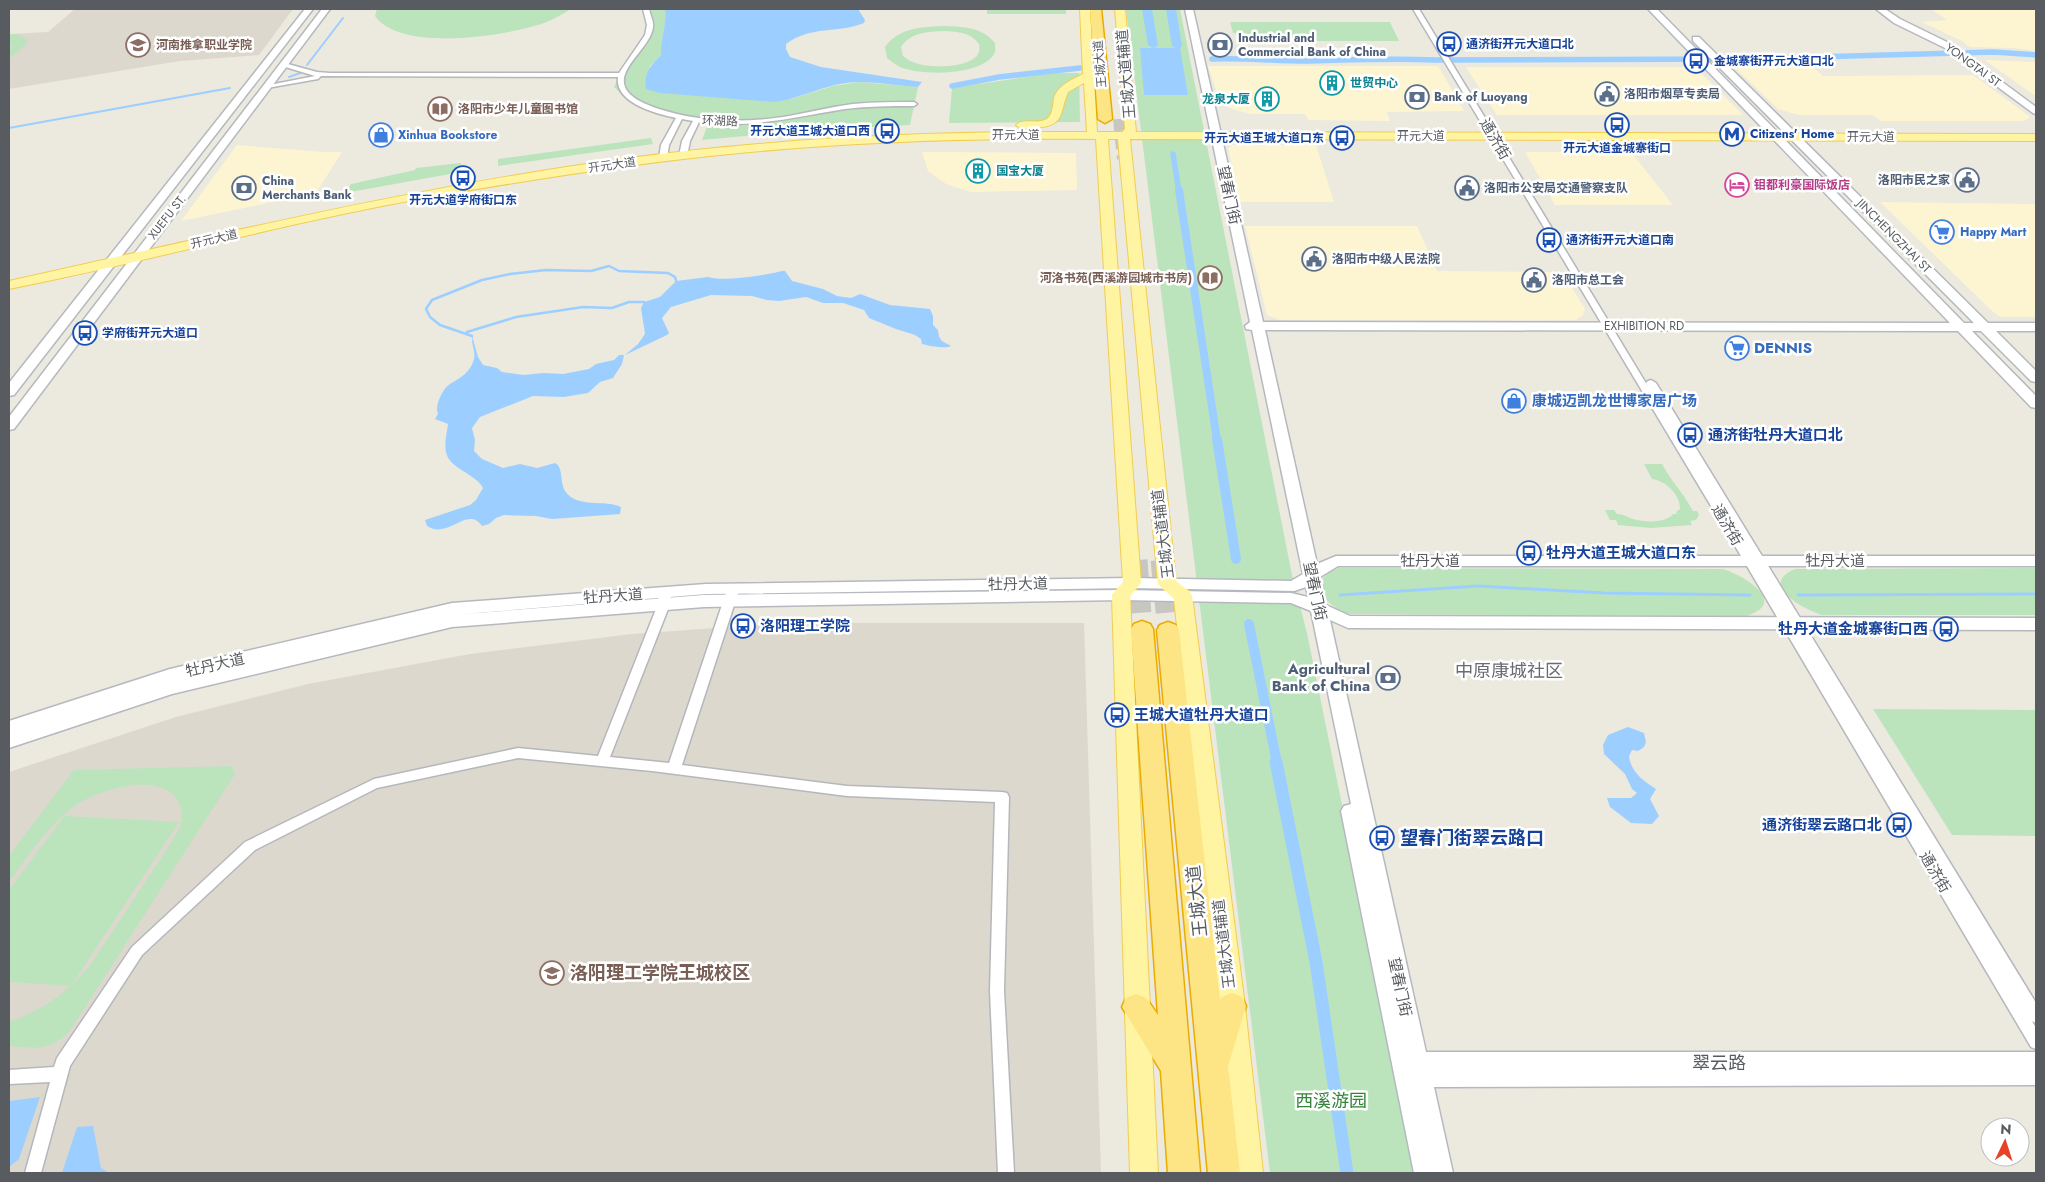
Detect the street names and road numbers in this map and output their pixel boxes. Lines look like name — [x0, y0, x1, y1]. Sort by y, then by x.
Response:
street label: 王城大道辅道 — [1111, 28, 1141, 120]
street label: 王城大道 — [1089, 39, 1111, 89]
street label: YONGTAI ST — [1941, 39, 2005, 92]
street label: 环湖路 — [702, 111, 738, 131]
street label: 通济街 — [1474, 114, 1516, 164]
street label: 开元大道 — [992, 126, 1040, 144]
street label: 开元大道 — [1397, 127, 1445, 145]
street label: 开元大道 — [1847, 128, 1895, 146]
street label: 开元大道 — [587, 153, 637, 177]
street label: 望春门街 — [1212, 163, 1246, 227]
street label: XUEFU ST. — [144, 191, 190, 243]
street label: JINCHENGZHAI ST — [1851, 193, 1935, 277]
street label: 开元大道 — [189, 225, 239, 253]
street label: EXHIBITION RD — [1604, 317, 1684, 335]
street label: 王城大道辅道 — [1147, 488, 1179, 580]
street label: 通济街 — [1706, 500, 1748, 550]
street label: 牡丹大道 — [1400, 550, 1460, 572]
street label: 牡丹大道 — [1805, 550, 1865, 572]
street label: 望春门街 — [1298, 559, 1332, 623]
street label: 牡丹大道 — [988, 572, 1048, 596]
street label: 牡丹大道 — [582, 583, 644, 609]
street label: 牡丹大道 — [183, 648, 247, 682]
street label: 通济街 — [1914, 847, 1956, 897]
street label: 王城大道 — [1180, 864, 1214, 938]
street label: 王城大道辅道 — [1208, 898, 1240, 990]
street label: 望春门街 — [1383, 955, 1417, 1019]
street label: 翠云路 — [1692, 1050, 1746, 1076]

